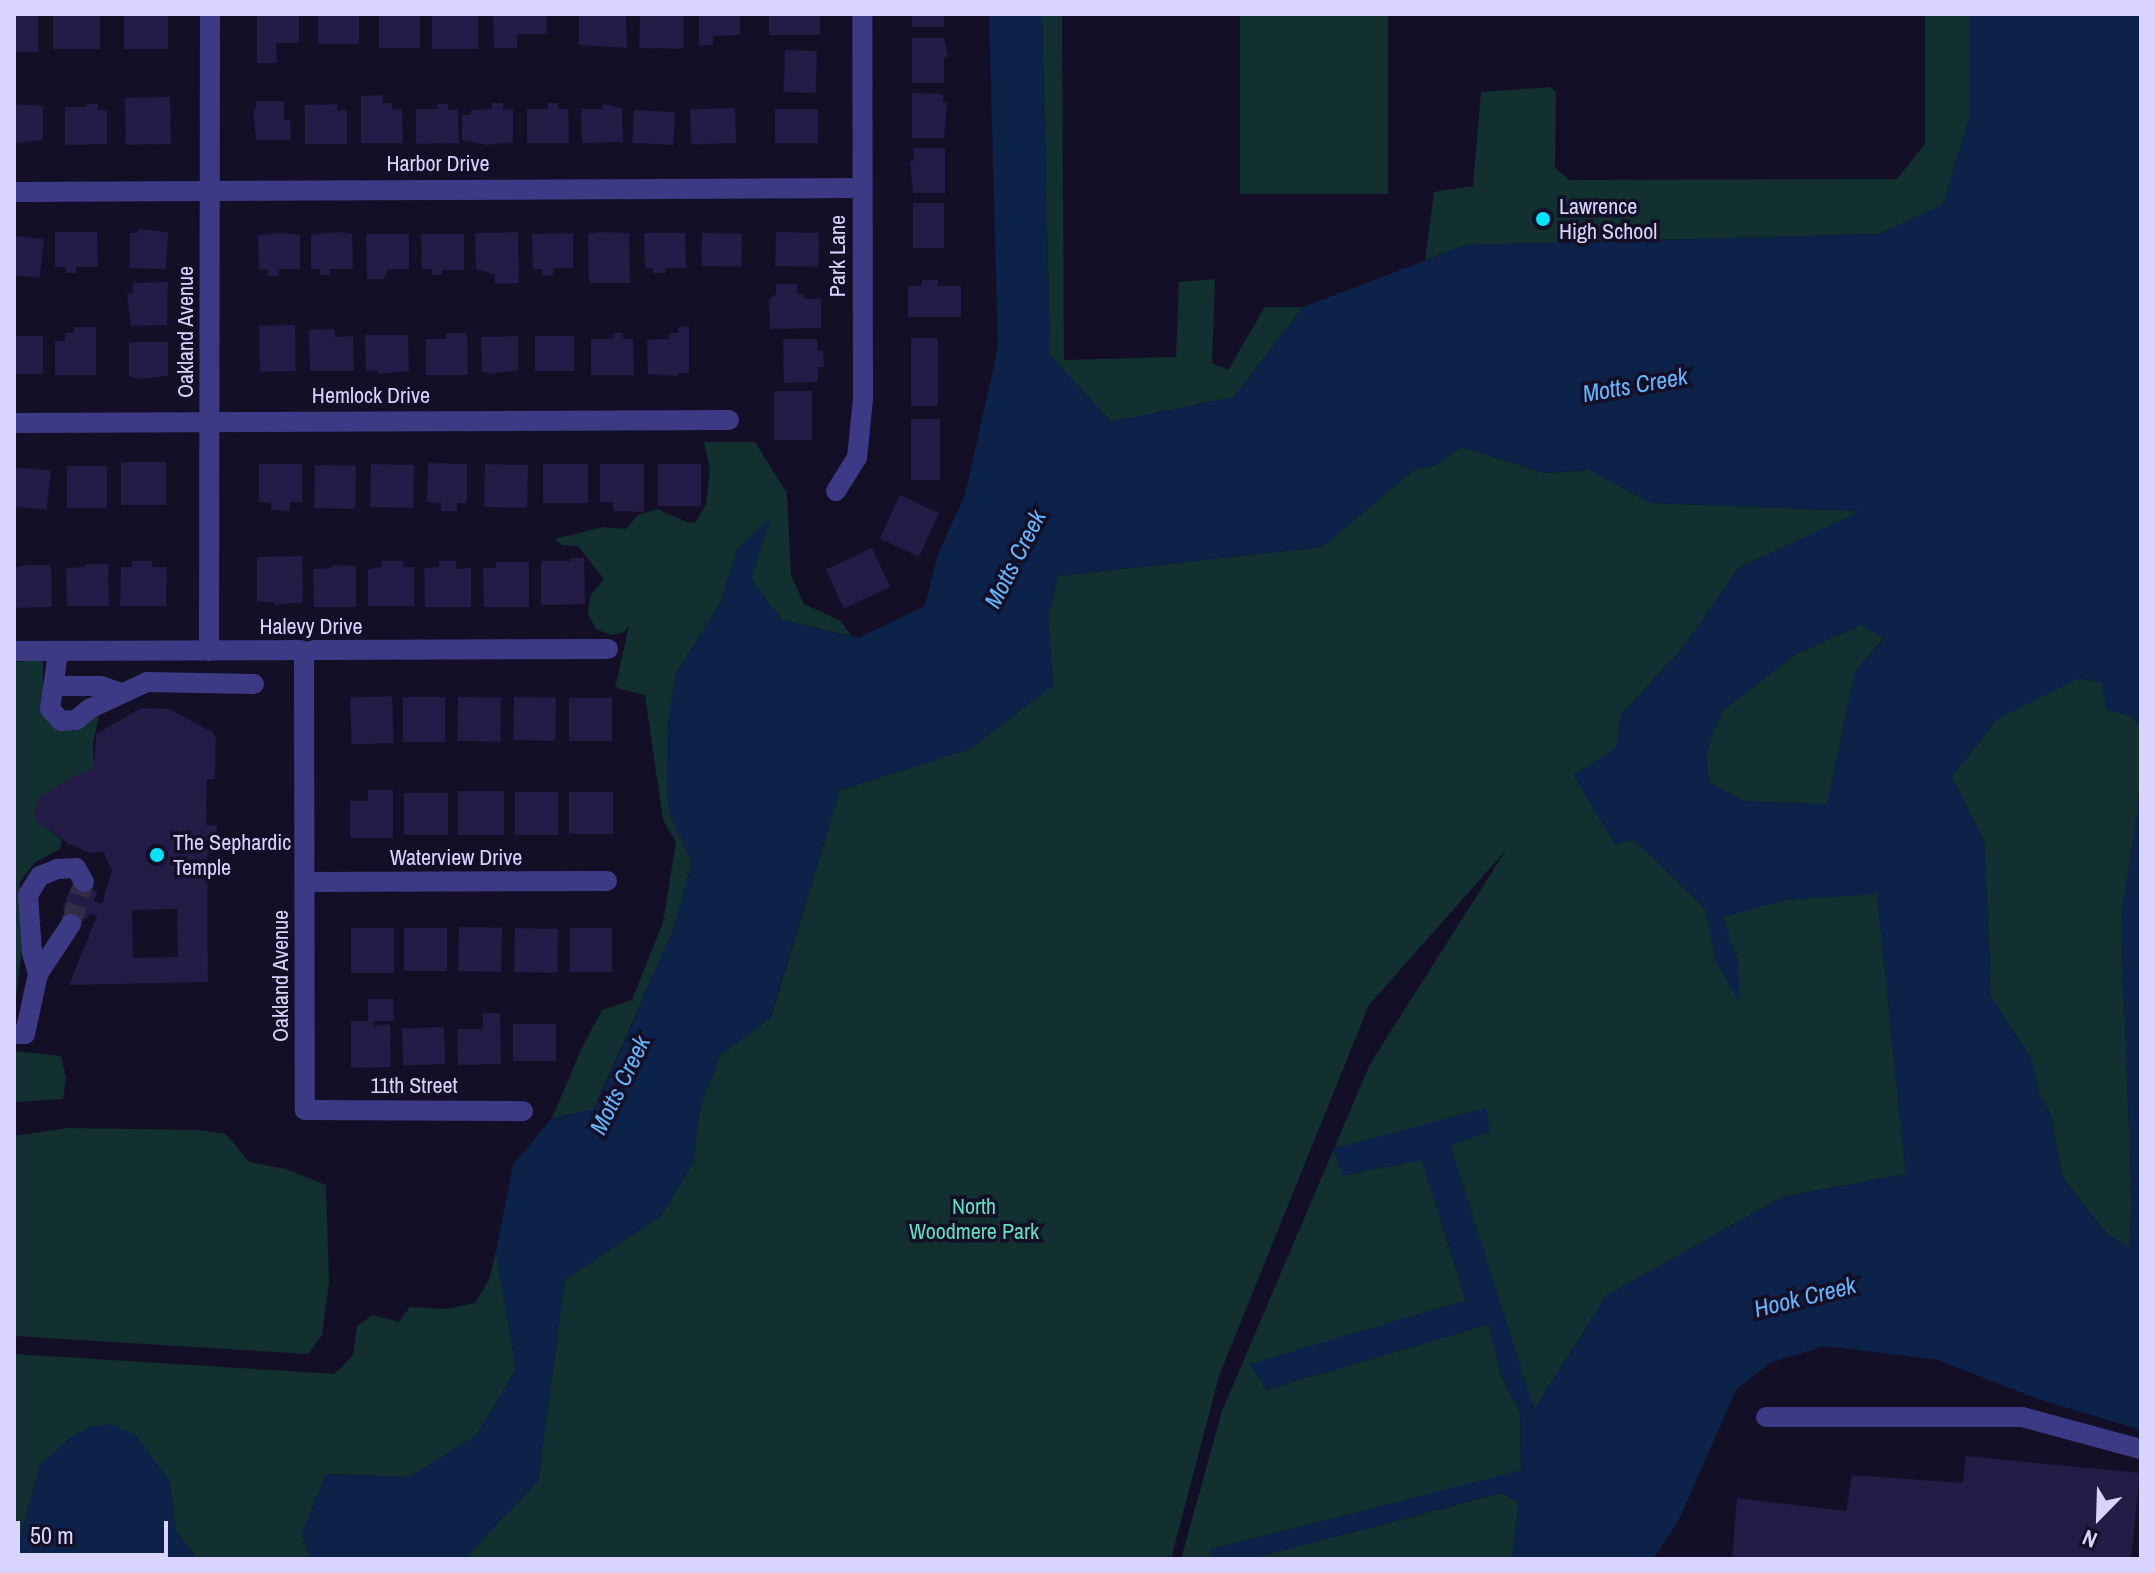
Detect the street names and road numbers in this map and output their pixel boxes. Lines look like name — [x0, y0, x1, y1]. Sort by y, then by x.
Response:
street label: Harbor Drive — [386, 151, 490, 177]
street label: Park Lane — [825, 215, 851, 297]
street label: Oakland Avenue — [173, 265, 199, 399]
street label: Hemlock Drive — [312, 383, 430, 409]
street label: Halevy Drive — [259, 614, 363, 640]
street label: Waterview Drive — [390, 845, 522, 871]
street label: Oakland Avenue — [268, 909, 294, 1043]
street label: 11th Street — [371, 1073, 457, 1099]

